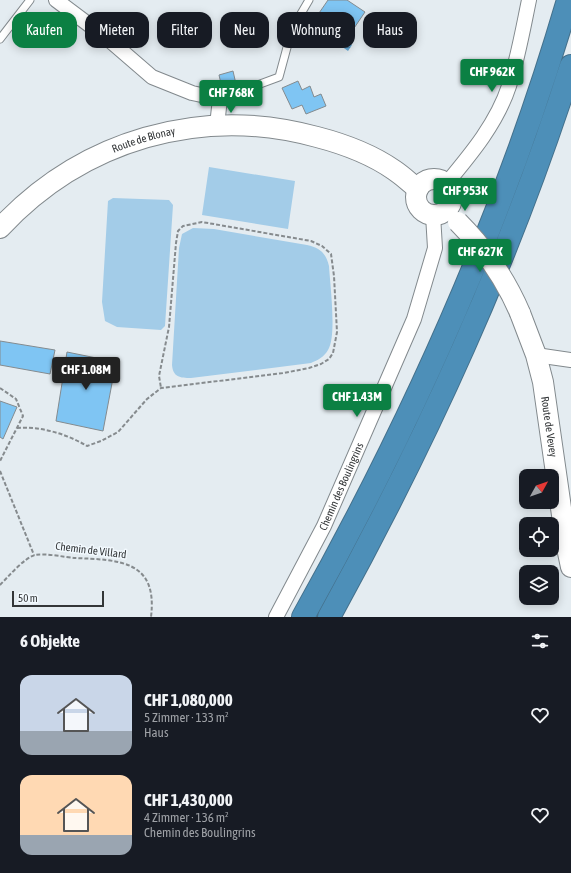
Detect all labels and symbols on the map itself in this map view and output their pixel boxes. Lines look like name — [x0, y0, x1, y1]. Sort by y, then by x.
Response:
pin: CHF 962K — [451, 59, 533, 93]
pin: CHF 768K — [190, 80, 272, 114]
street label: Route de Blonay — [110, 125, 177, 155]
pin: CHF 953K — [424, 178, 506, 212]
pin: CHF 627K — [439, 239, 521, 273]
pin: CHF 1.08M — [40, 357, 132, 391]
pin: CHF 1.43M — [311, 384, 403, 418]
street label: Route de Vevey — [539, 396, 560, 458]
street label: Chemin des Boulingrins — [317, 441, 366, 532]
north arrow — [519, 469, 559, 509]
street label: Chemin de Villard — [55, 540, 127, 560]
scale bar — [12, 589, 104, 608]

